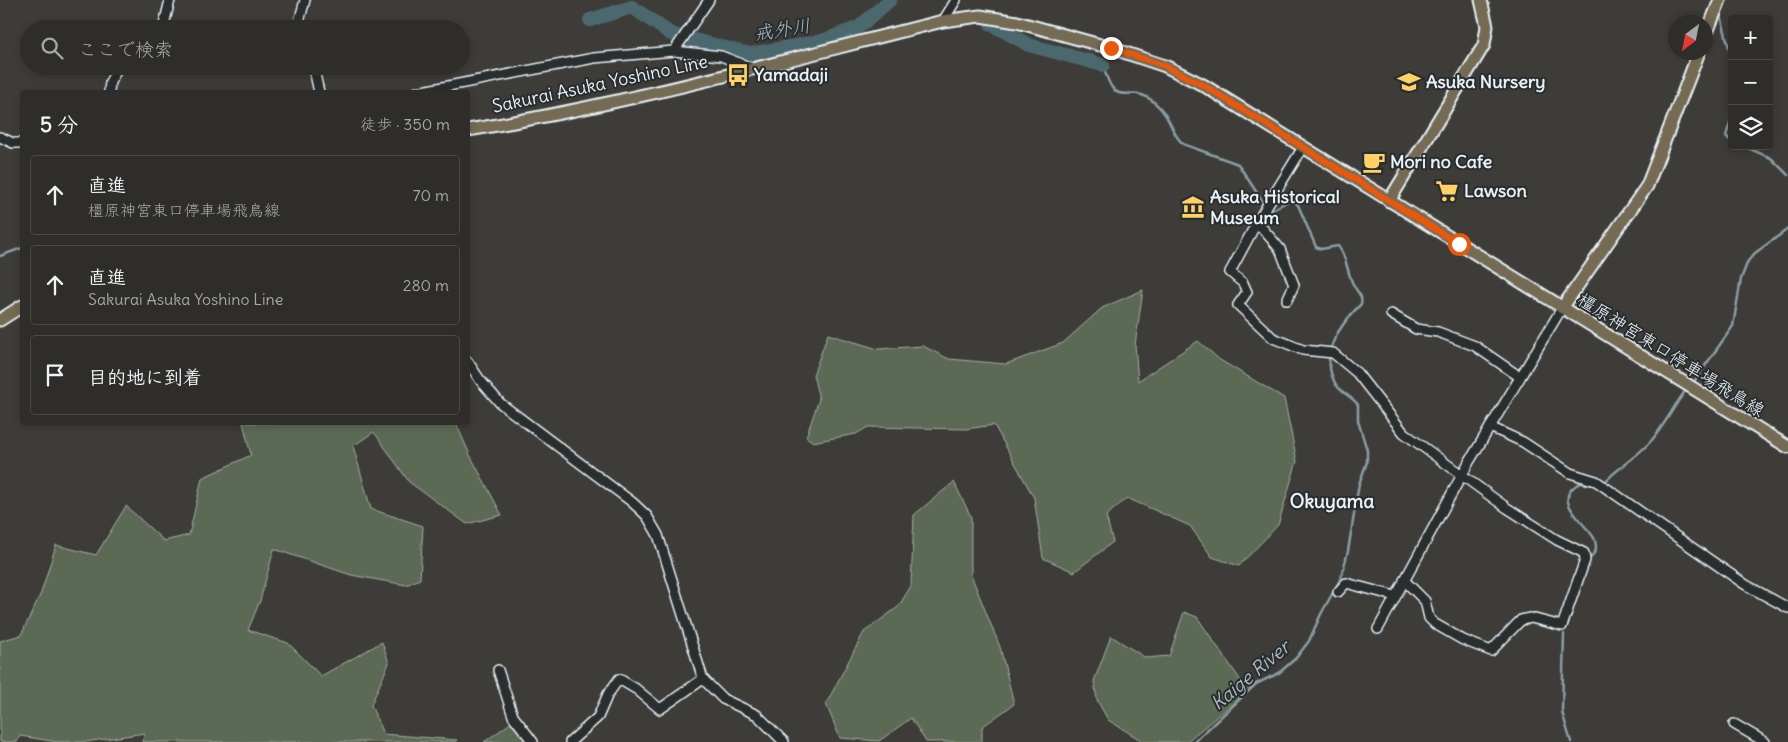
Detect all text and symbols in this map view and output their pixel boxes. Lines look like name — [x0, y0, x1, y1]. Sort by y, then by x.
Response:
water label: 戒外川 — [752, 13, 812, 45]
north arrow — [1668, 15, 1713, 60]
map controls — [1728, 15, 1773, 150]
button: + — [1728, 15, 1773, 60]
search box — [20, 20, 470, 75]
icon: search — [38, 34, 66, 62]
text: ここで検索 — [78, 37, 173, 61]
route end — [1100, 37, 1123, 60]
street label: Sakurai Asuka Yoshino Line — [490, 49, 710, 118]
button: − — [1728, 60, 1773, 105]
bus stop icon: Yamadaji — [725, 62, 751, 88]
place label: Yamadaji — [753, 63, 828, 86]
school or university icon: Asuka Nursery — [1396, 69, 1422, 95]
place label: Asuka Nursery — [1426, 70, 1546, 93]
button: layers — [1728, 105, 1773, 150]
text: 5 分 — [40, 111, 78, 138]
text: 徒歩 · 350 m — [360, 114, 450, 134]
cafe icon: Mori no Cafe — [1361, 149, 1387, 175]
place label: Mori no Cafe — [1390, 150, 1492, 173]
text: 直進 — [88, 173, 126, 197]
supermarket icon: Lawson — [1434, 178, 1460, 204]
place label: Lawson — [1464, 179, 1527, 202]
icon: ahead — [41, 181, 69, 209]
text: 70 m — [413, 185, 449, 205]
place label: Asuka Historical Museum — [1210, 185, 1340, 229]
museum icon: Asuka Historical Museum — [1180, 194, 1206, 220]
text: 橿原神宮東口停車場飛鳥線 — [88, 200, 280, 220]
route start — [1448, 233, 1471, 256]
text: 直進 — [88, 265, 126, 289]
icon: ahead — [41, 271, 69, 299]
text: 280 m — [403, 275, 449, 295]
street label: 橿原神宮東口停車場飛鳥線 — [1574, 288, 1769, 422]
text: Sakurai Asuka Yoshino Line — [88, 289, 283, 309]
icon: arrive — [41, 361, 69, 389]
text: 目的地に到着 — [88, 365, 202, 389]
district label: Okuyama — [1290, 489, 1374, 513]
water label: Kaige River — [1206, 634, 1296, 715]

